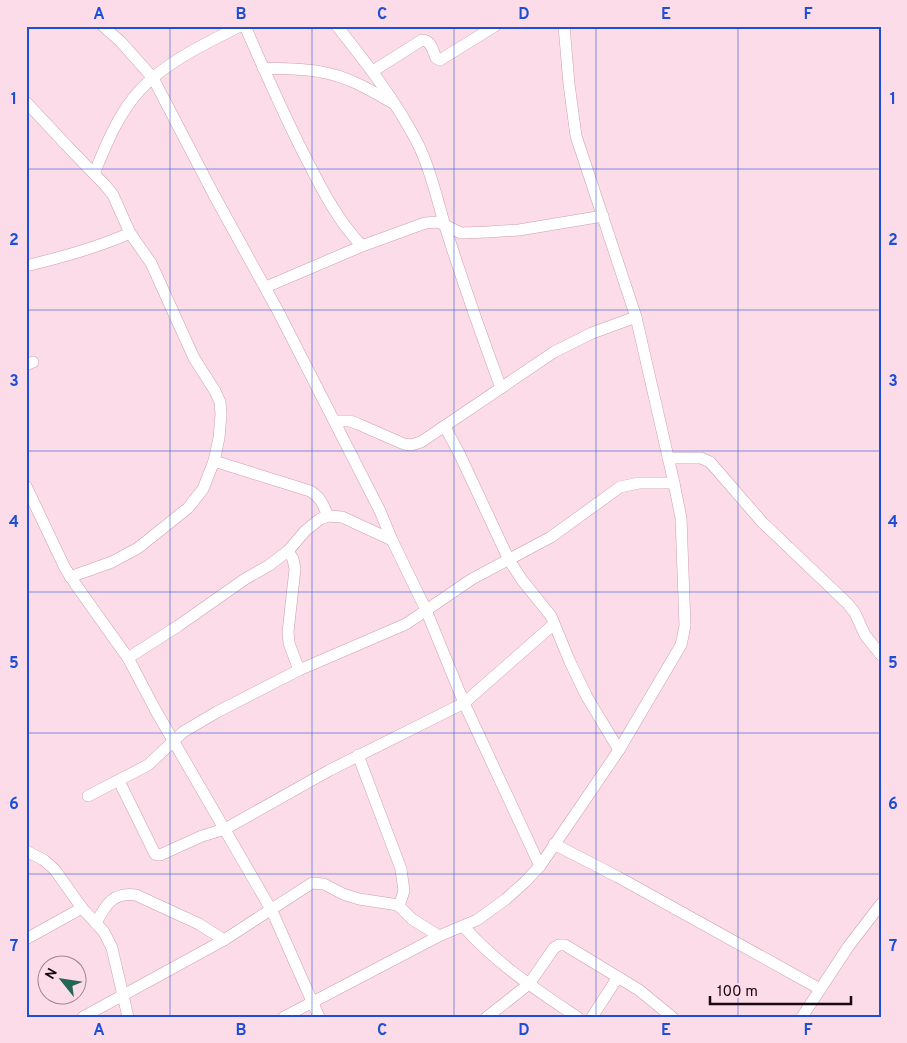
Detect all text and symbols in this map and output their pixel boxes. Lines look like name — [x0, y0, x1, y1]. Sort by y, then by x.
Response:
text: A — [93, 5, 105, 25]
text: B — [235, 5, 247, 25]
text: C — [377, 5, 387, 25]
text: D — [518, 5, 530, 25]
text: E — [661, 5, 671, 25]
text: F — [803, 5, 813, 25]
text: 1 — [11, 90, 17, 110]
text: 1 — [890, 90, 896, 110]
text: 2 — [9, 231, 19, 251]
text: 2 — [888, 231, 898, 251]
text: 3 — [9, 372, 19, 392]
text: 3 — [888, 372, 898, 392]
text: 4 — [9, 513, 19, 533]
text: 4 — [888, 513, 898, 533]
text: 5 — [9, 654, 19, 674]
text: 5 — [888, 654, 898, 674]
text: 6 — [9, 795, 19, 815]
text: 6 — [888, 795, 898, 815]
text: 7 — [10, 937, 18, 957]
text: 7 — [889, 937, 897, 957]
north arrow — [38, 956, 88, 1006]
text: N — [42, 966, 62, 983]
scale bar — [710, 973, 851, 1005]
text: 100 m — [717, 983, 758, 1002]
text: A — [93, 1021, 105, 1041]
text: B — [235, 1021, 247, 1041]
text: C — [377, 1021, 387, 1041]
text: D — [518, 1021, 530, 1041]
text: E — [661, 1021, 671, 1041]
text: F — [803, 1021, 813, 1041]

